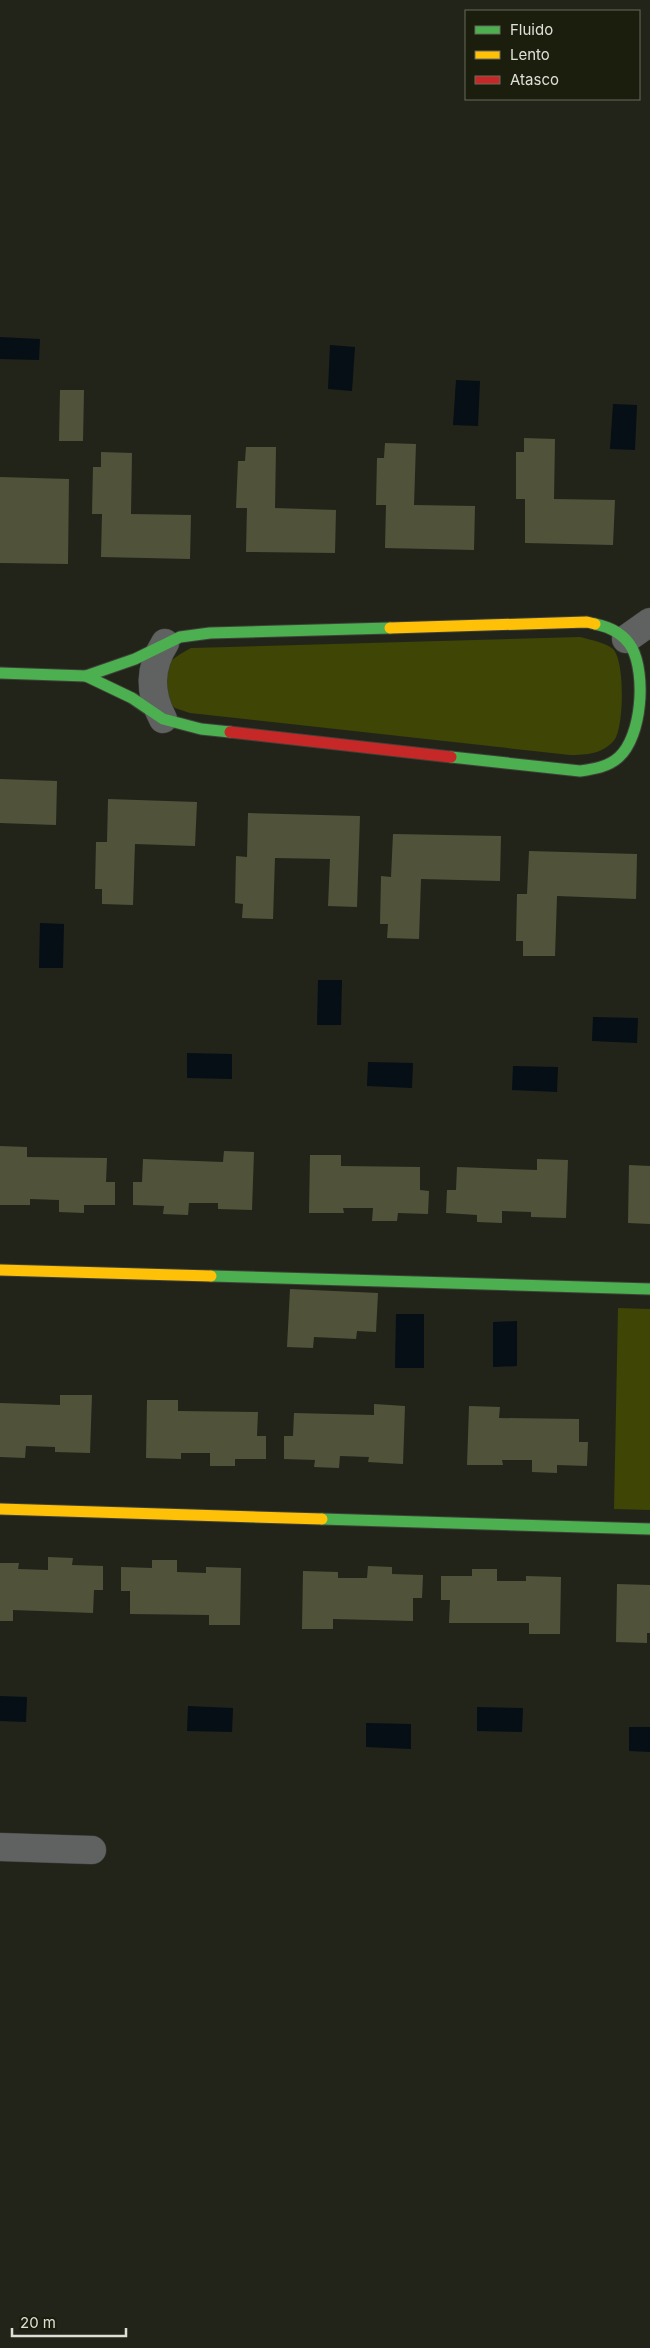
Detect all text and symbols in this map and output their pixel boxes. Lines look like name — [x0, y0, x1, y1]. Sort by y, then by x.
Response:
legend — [465, 10, 640, 100]
text: Fluido — [510, 20, 553, 39]
text: Lento — [510, 45, 550, 64]
text: Atasco — [510, 70, 559, 89]
scale bar — [12, 2306, 126, 2338]
text: 20 m — [20, 2313, 56, 2332]

